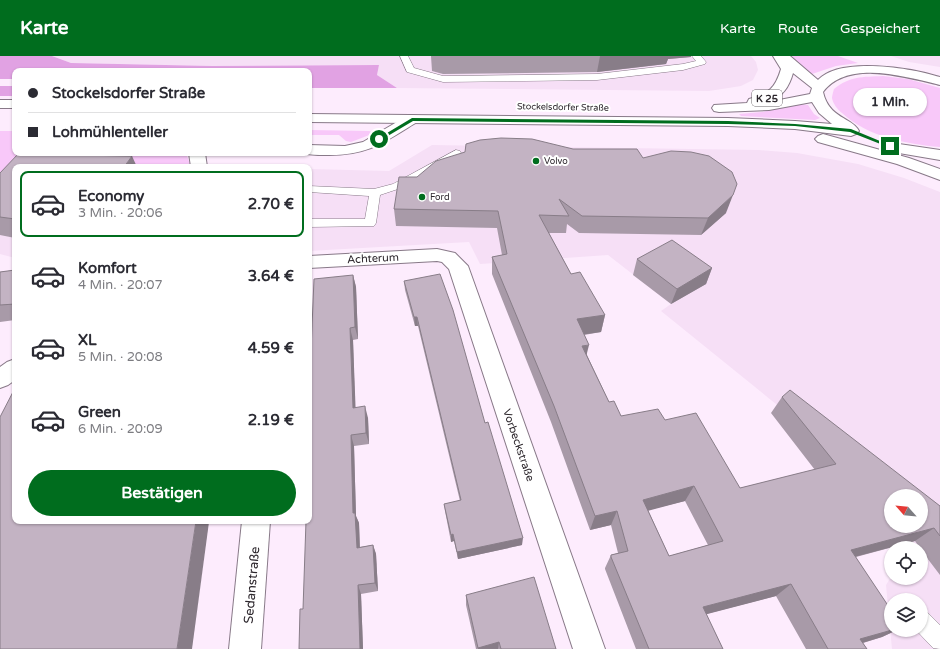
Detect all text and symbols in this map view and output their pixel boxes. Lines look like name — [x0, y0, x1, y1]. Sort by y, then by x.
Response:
text: Karte — [20, 17, 69, 39]
text: Karte — [720, 20, 756, 37]
text: Route — [778, 20, 818, 37]
text: Gespeichert — [840, 20, 920, 37]
text: Stockelsdorfer Straße — [52, 84, 205, 102]
callout: 1 Min. — [853, 88, 927, 116]
road number: K 25 — [752, 90, 782, 106]
text: 1 Min. — [871, 94, 909, 110]
street label: Stockelsdorfer Straße — [517, 101, 609, 114]
text: Lohmühlenteller — [52, 123, 168, 141]
route start — [370, 130, 388, 148]
route end — [881, 137, 899, 155]
marker: Volvo — [531, 156, 541, 166]
place label: Volvo — [544, 156, 568, 167]
icon: car — [30, 186, 66, 222]
text: Economy — [78, 187, 144, 205]
marker: Ford — [417, 192, 427, 202]
place label: Ford — [430, 192, 450, 203]
text: 2.70 € — [248, 195, 294, 213]
text: 3 Min. · 20:06 — [78, 205, 163, 221]
street label: Achterum — [347, 251, 399, 266]
icon: car — [30, 258, 66, 294]
text: Komfort — [78, 259, 137, 277]
text: 3.64 € — [248, 267, 294, 285]
text: 4 Min. · 20:07 — [78, 277, 163, 293]
icon: car — [30, 330, 66, 366]
text: XL — [78, 331, 97, 349]
text: 4.59 € — [248, 339, 294, 357]
text: 5 Min. · 20:08 — [78, 349, 163, 365]
icon: car — [30, 402, 66, 438]
text: Green — [78, 403, 121, 421]
street label: Vorbeckstraße — [500, 407, 537, 483]
text: 2.19 € — [248, 411, 294, 429]
text: 6 Min. · 20:09 — [78, 421, 163, 437]
button: Bestätigen — [28, 470, 296, 516]
north arrow — [884, 489, 928, 533]
map controls — [884, 489, 928, 637]
button: locate — [884, 541, 928, 585]
street label: Sedanstraße — [241, 546, 263, 624]
button: layers — [884, 593, 928, 637]

